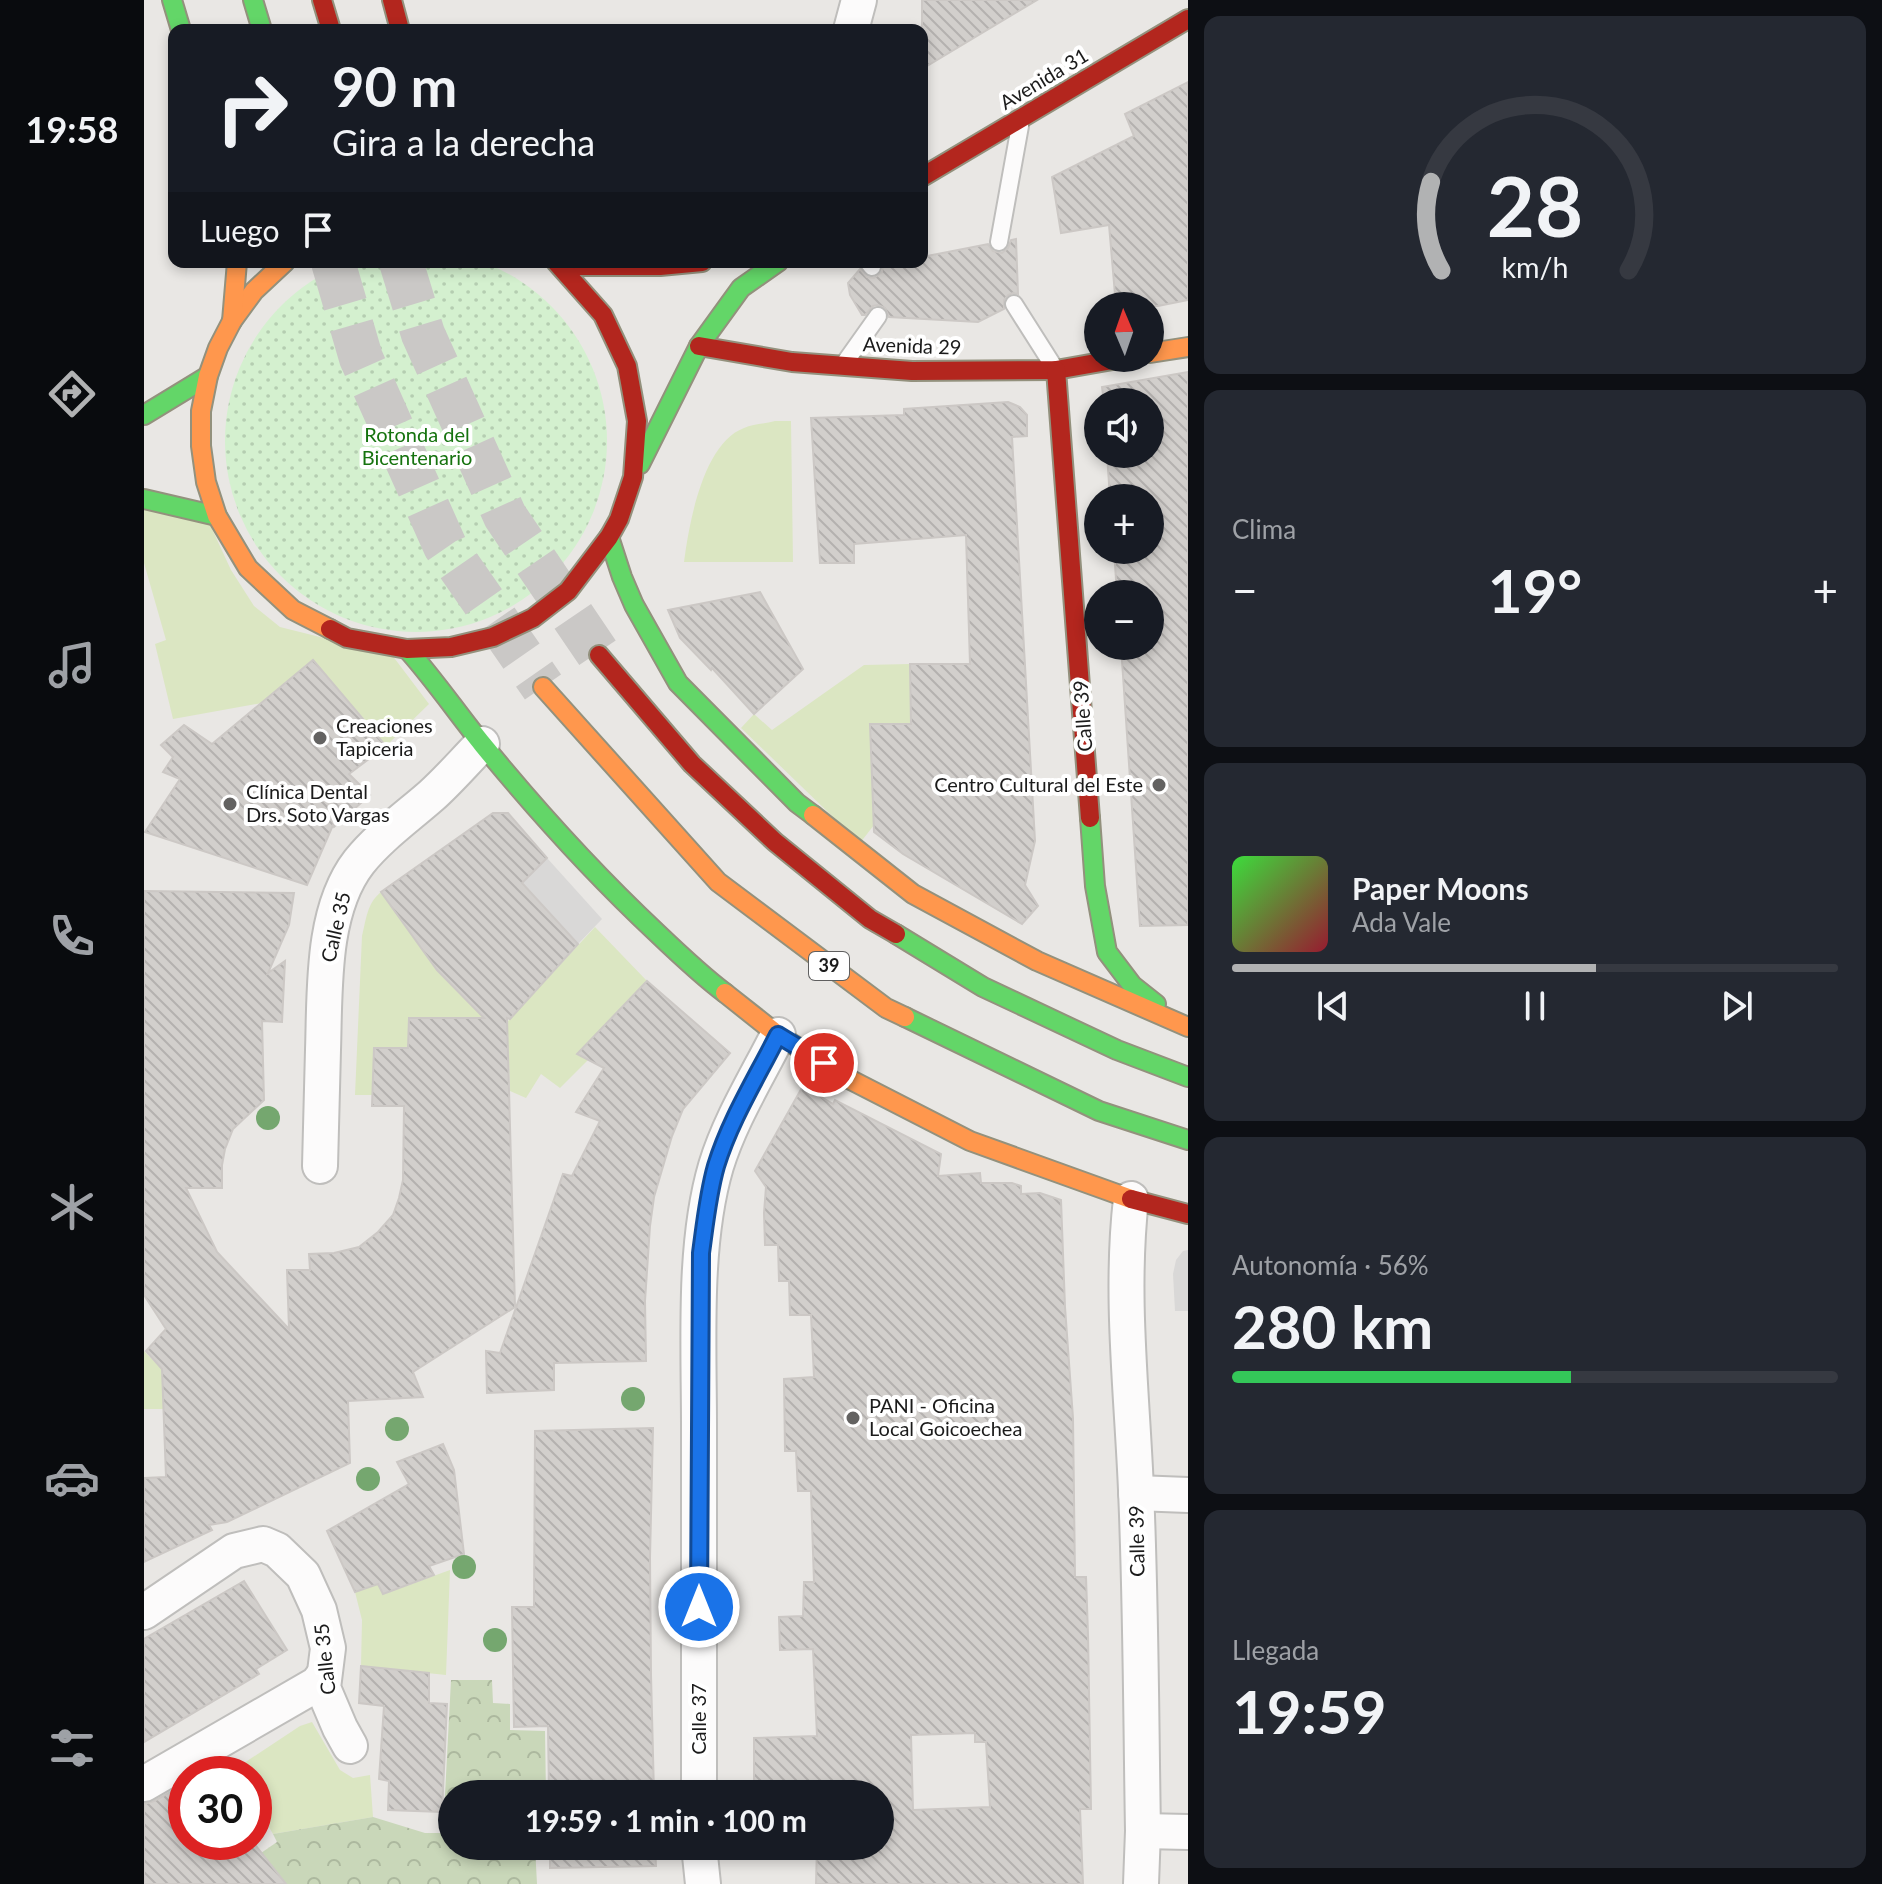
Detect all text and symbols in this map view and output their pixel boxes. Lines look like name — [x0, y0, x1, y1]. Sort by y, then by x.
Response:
street label: Avenida 31 — [995, 42, 1092, 114]
text: 90 m — [332, 52, 457, 119]
icon: right — [200, 56, 304, 160]
text: 19:58 — [26, 107, 118, 151]
text: Gira a la derecha — [332, 120, 595, 164]
text: 28 — [1487, 154, 1583, 254]
icon: arrive — [296, 208, 340, 252]
text: Luego — [200, 212, 280, 248]
text: km/h — [1502, 250, 1568, 284]
north arrow — [1084, 292, 1164, 372]
map controls — [1084, 292, 1164, 660]
street label: Avenida 29 — [862, 331, 962, 359]
icon: directions — [44, 366, 100, 422]
button: sound — [1084, 388, 1164, 468]
park label: Rotonda del Bicentenario — [362, 422, 472, 469]
button: + — [1084, 484, 1164, 564]
text: Clima — [1232, 513, 1296, 545]
text: 19° — [1488, 554, 1582, 626]
text: − — [1232, 564, 1258, 616]
text: + — [1812, 564, 1838, 616]
button: − — [1084, 580, 1164, 660]
icon: music — [44, 637, 100, 693]
street label: Calle 39 — [1068, 680, 1096, 753]
place label: Creaciones Tapiceria — [336, 713, 433, 760]
marker: Creaciones Tapiceria — [311, 729, 329, 747]
place label: Centro Cultural del Este — [934, 772, 1143, 796]
marker: Centro Cultural del Este — [1150, 776, 1168, 794]
place label: Clínica Dental Drs. Soto Vargas — [246, 779, 390, 826]
marker: Clínica Dental Drs. Soto Vargas — [221, 795, 239, 813]
text: Paper Moons — [1352, 870, 1529, 906]
street label: Calle 35 — [315, 889, 355, 964]
text: Ada Vale — [1352, 906, 1451, 938]
icon: phone — [44, 908, 100, 964]
road number: 39 — [809, 952, 849, 980]
icon: previous — [1311, 984, 1355, 1028]
icon: pause — [1513, 984, 1557, 1028]
icon: next — [1715, 984, 1759, 1028]
pin — [790, 1029, 858, 1097]
icon: arrive — [802, 1041, 846, 1085]
icon: climate — [44, 1179, 100, 1235]
text: Autonomía · 56% — [1232, 1249, 1429, 1281]
text: 280 km — [1232, 1290, 1433, 1362]
place label: PANI - Oficina Local Goicoechea — [869, 1393, 1022, 1440]
marker: PANI - Oficina Local Goicoechea — [844, 1409, 862, 1427]
icon: car — [44, 1450, 100, 1506]
street label: Calle 39 — [1123, 1505, 1149, 1577]
position arrow — [657, 1565, 741, 1649]
street label: Calle 35 — [308, 1622, 340, 1696]
text: Llegada — [1232, 1634, 1319, 1666]
text: 19:59 — [1232, 1675, 1387, 1747]
street label: Calle 37 — [686, 1683, 710, 1755]
icon: filters — [44, 1720, 100, 1776]
speed limit sign: 30 — [168, 1756, 272, 1860]
text: 19:59 · 1 min · 100 m — [525, 1802, 807, 1838]

